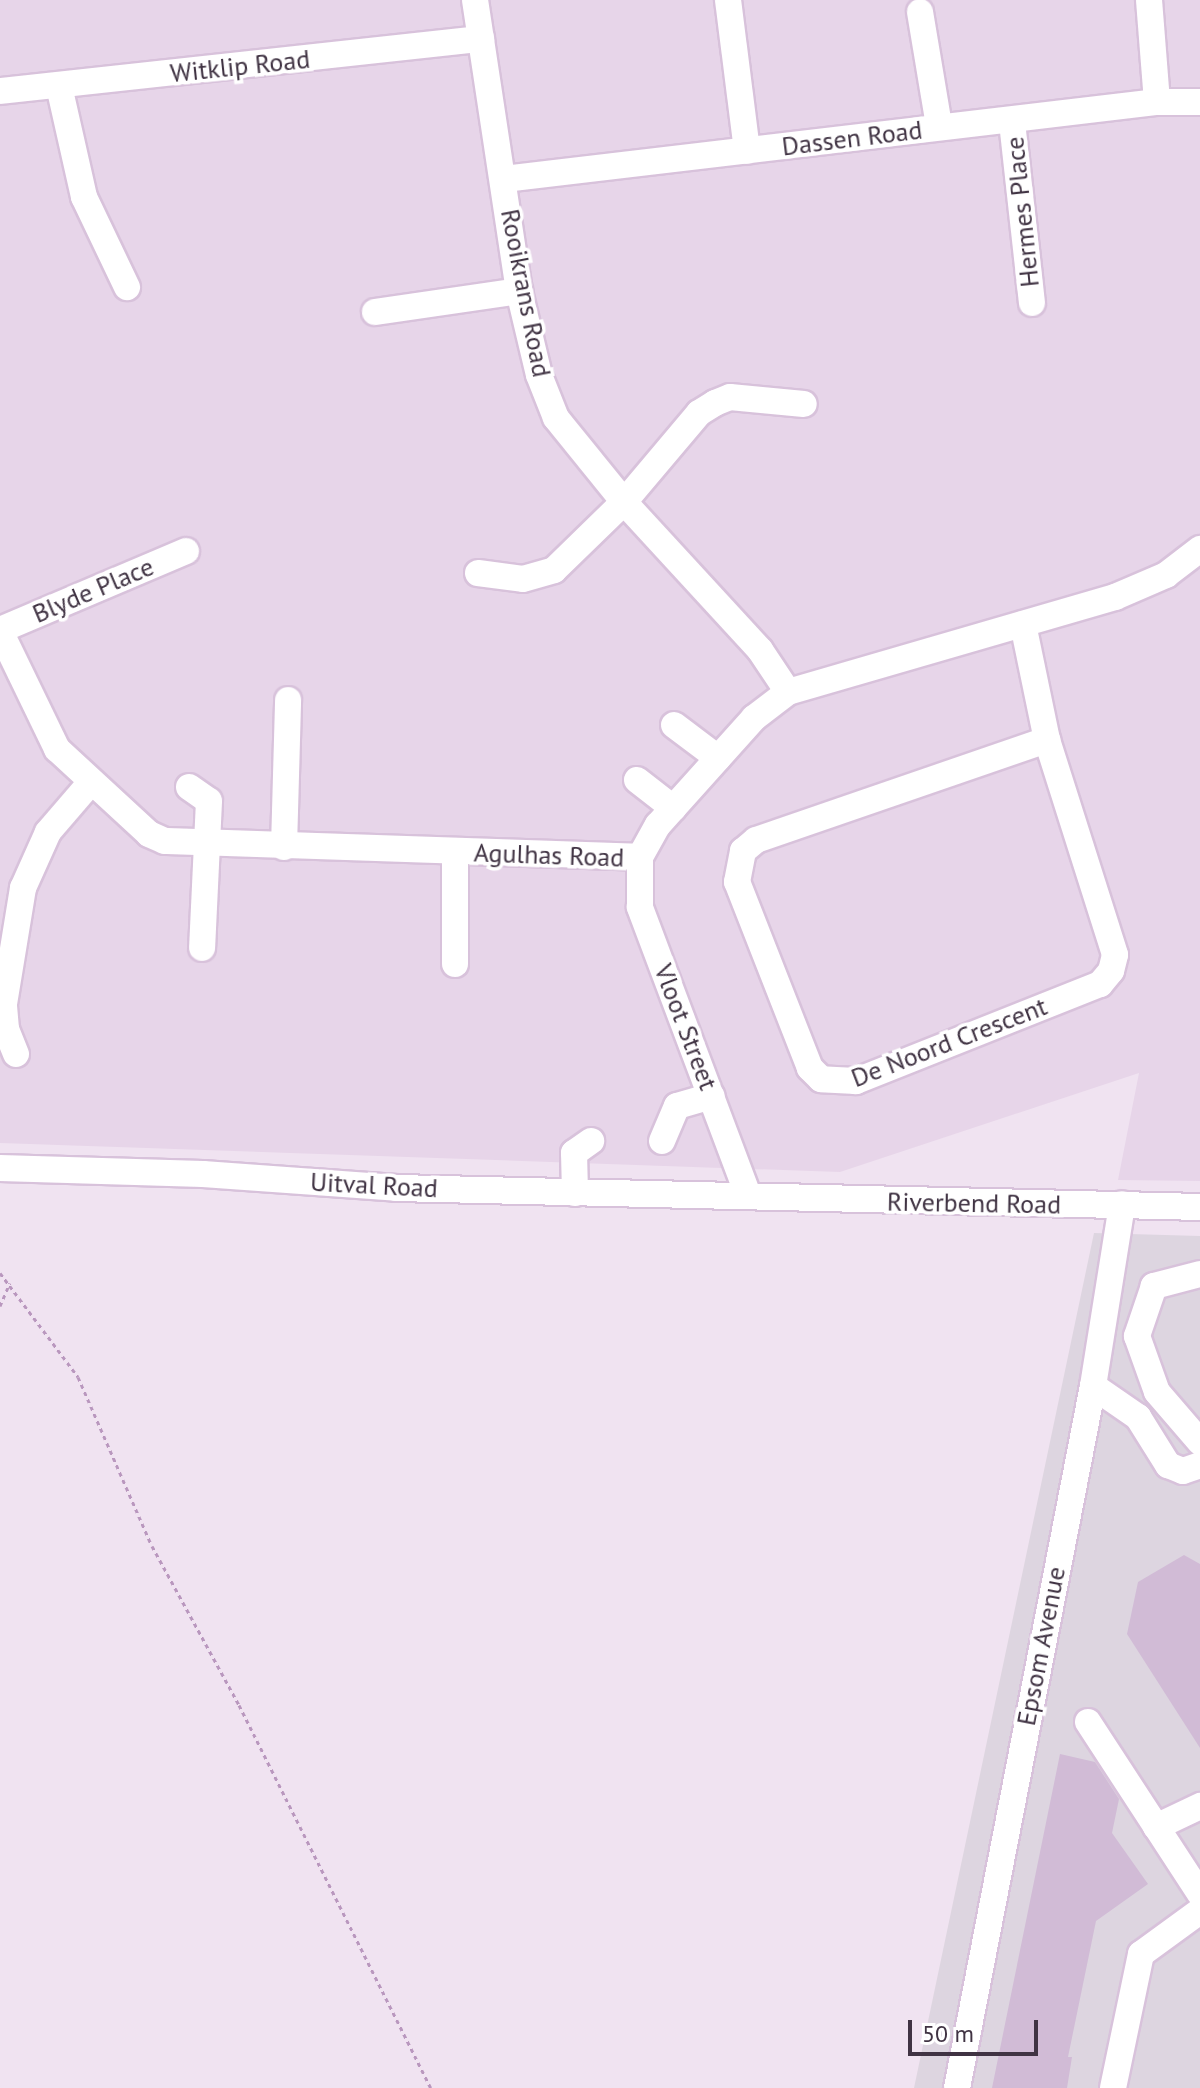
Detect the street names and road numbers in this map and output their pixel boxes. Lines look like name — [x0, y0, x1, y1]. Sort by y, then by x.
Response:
street label: Witklip Road — [169, 43, 311, 89]
street label: Dassen Road — [780, 114, 924, 162]
street label: Hermes Place — [999, 135, 1045, 289]
street label: Rooikrans Road — [494, 206, 558, 380]
street label: Blyde Place — [28, 551, 158, 629]
street label: Agulhas Road — [473, 837, 625, 873]
street label: Vloot Street — [648, 960, 724, 1094]
street label: De Noord Crescent — [847, 990, 1051, 1094]
street label: Uitval Road — [309, 1166, 439, 1204]
street label: Riverbend Road — [887, 1186, 1061, 1220]
street label: Epsom Avenue — [1010, 1563, 1072, 1729]

